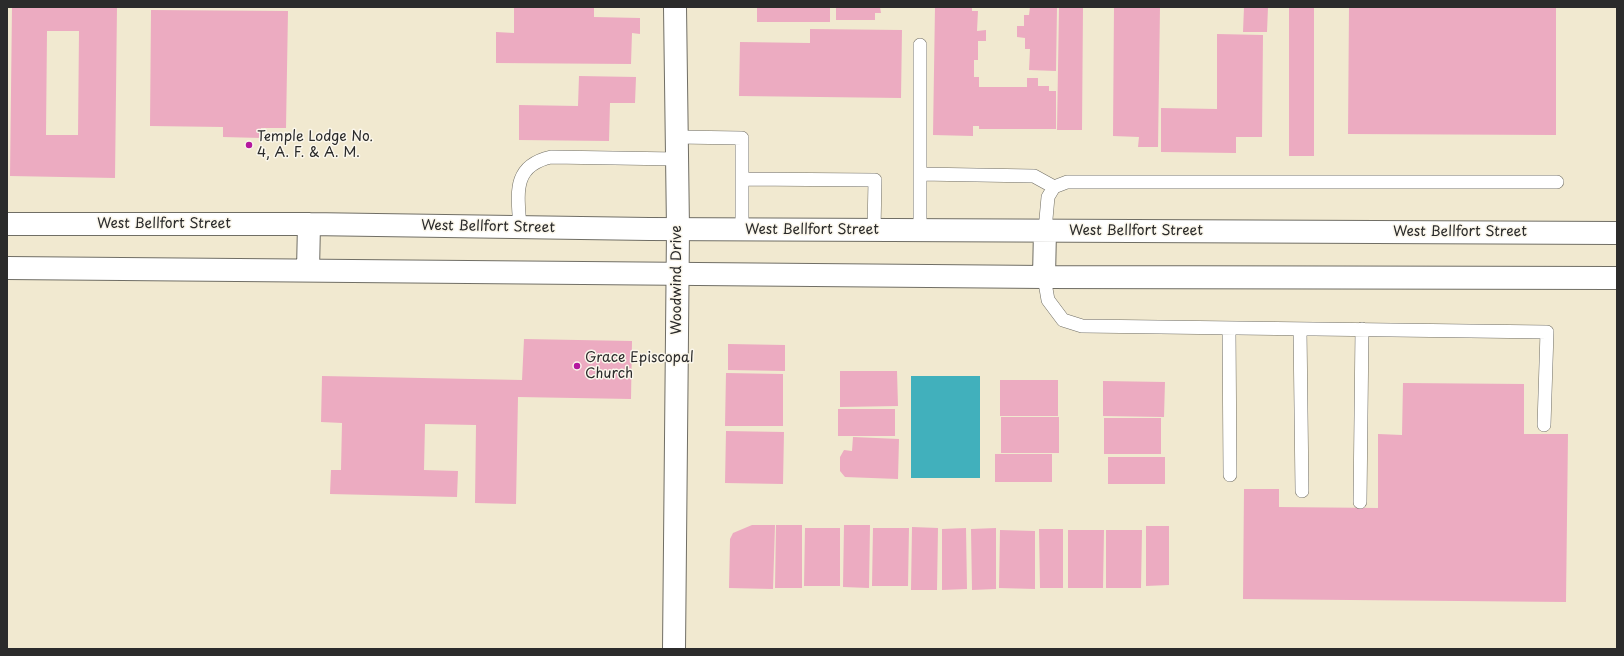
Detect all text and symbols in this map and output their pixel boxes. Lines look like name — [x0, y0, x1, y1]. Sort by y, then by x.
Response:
place label: Temple Lodge No. 4, A. F. & A. M. — [257, 129, 373, 162]
marker: Temple Lodge No. 4, A. F. & A. M. — [244, 140, 254, 150]
street label: West Bellfort Street — [97, 216, 231, 232]
street label: West Bellfort Street — [421, 217, 555, 237]
street label: West Bellfort Street — [745, 222, 879, 238]
street label: West Bellfort Street — [1069, 223, 1203, 239]
street label: West Bellfort Street — [1393, 224, 1527, 240]
street label: Woodwind Drive — [669, 225, 685, 335]
place label: Grace Episcopal Church — [585, 350, 694, 382]
marker: Grace Episcopal Church — [572, 361, 582, 371]

